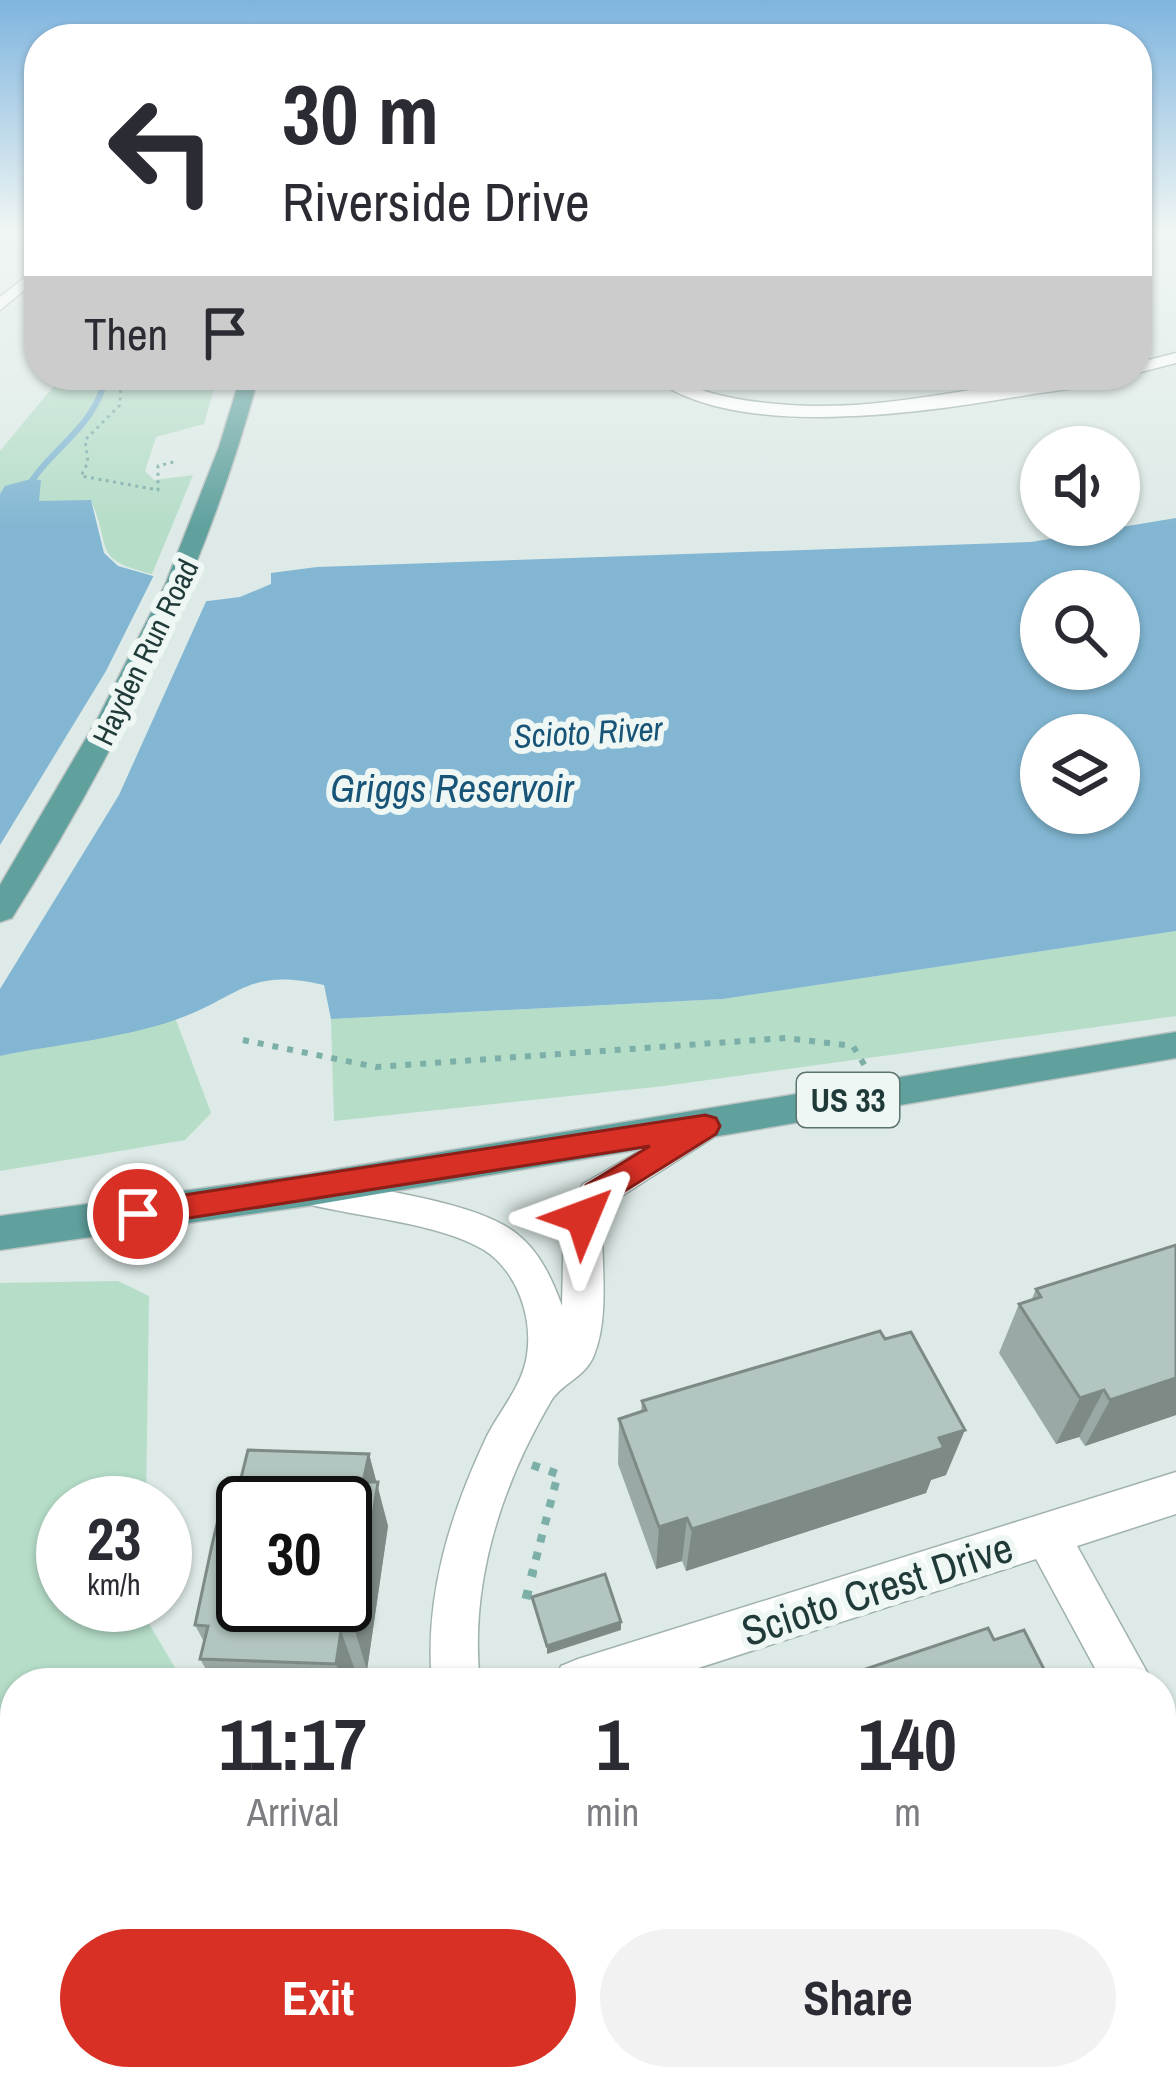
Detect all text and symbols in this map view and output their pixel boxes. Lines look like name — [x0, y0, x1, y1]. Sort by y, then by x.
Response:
text: 30 m — [282, 57, 439, 170]
icon: left — [84, 72, 240, 228]
text: Riverside Drive — [282, 165, 590, 238]
icon: arrive — [192, 300, 258, 366]
text: Then — [84, 303, 168, 364]
map controls — [1020, 426, 1140, 834]
button: sound — [1020, 426, 1140, 546]
street label: Hayden Run Road — [83, 552, 207, 752]
button: search — [1020, 570, 1140, 690]
water label: Scioto River — [512, 706, 664, 758]
button: layers — [1020, 714, 1140, 834]
water label: Griggs Reservoir — [330, 762, 575, 814]
road number: US 33 — [797, 1073, 899, 1127]
position arrow — [520, 1154, 646, 1280]
pin — [87, 1163, 189, 1265]
icon: arrive — [105, 1181, 171, 1247]
speed limit sign: 30 — [216, 1476, 372, 1632]
text: 23 — [87, 1498, 141, 1579]
street label: Scioto Crest Drive — [735, 1519, 1019, 1659]
text: km/h — [87, 1564, 141, 1604]
text: 11:17 — [219, 1695, 367, 1792]
text: 1 — [596, 1695, 629, 1792]
text: 140 — [858, 1695, 957, 1792]
text: Arrival — [247, 1786, 339, 1838]
text: min — [586, 1786, 639, 1838]
text: m — [894, 1786, 921, 1838]
button: Exit — [60, 1929, 576, 2067]
button: Share — [600, 1929, 1116, 2067]

